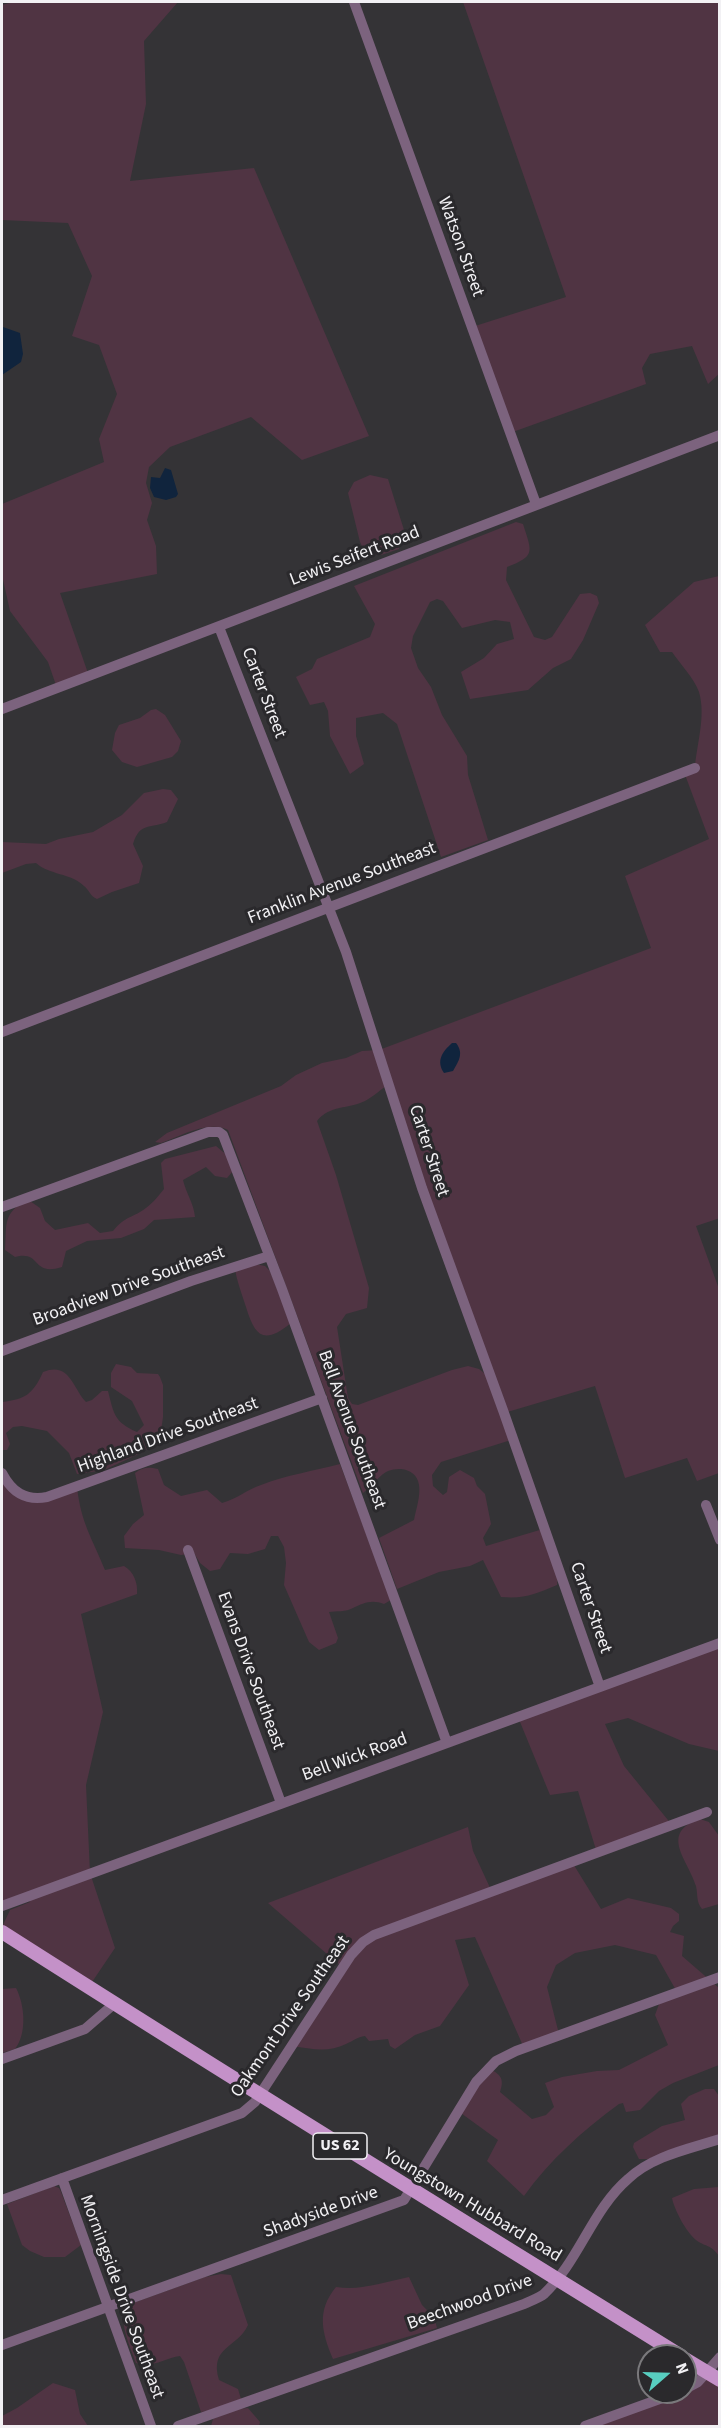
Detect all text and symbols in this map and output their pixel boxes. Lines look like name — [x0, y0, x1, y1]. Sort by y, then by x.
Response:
street label: Watson Street — [432, 194, 488, 300]
street label: Lewis Seifert Road — [287, 522, 423, 592]
street label: Carter Street — [236, 645, 290, 741]
street label: Franklin Avenue Southeast — [245, 838, 439, 930]
street label: Carter Street — [403, 1102, 453, 1200]
street label: Broadview Drive Southeast — [30, 1242, 228, 1332]
street label: Bell Avenue Southeast — [312, 1348, 390, 1512]
street label: Highland Drive Southeast — [75, 1393, 261, 1479]
street label: Carter Street — [564, 1559, 616, 1657]
street label: Evans Drive Southeast — [211, 1589, 289, 1753]
street label: Bell Wick Road — [300, 1729, 410, 1787]
street label: Oakmont Drive Southeast — [227, 1932, 355, 2102]
road number: US 62 — [313, 2133, 367, 2159]
street label: Youngstown Hubbard Road — [379, 2144, 565, 2268]
street label: Shadyside Drive — [261, 2182, 381, 2244]
street label: Morningside Drive Southeast — [74, 2192, 168, 2402]
street label: Beechwood Drive — [405, 2270, 535, 2336]
north arrow — [637, 2344, 697, 2404]
text: N — [670, 2360, 694, 2377]

